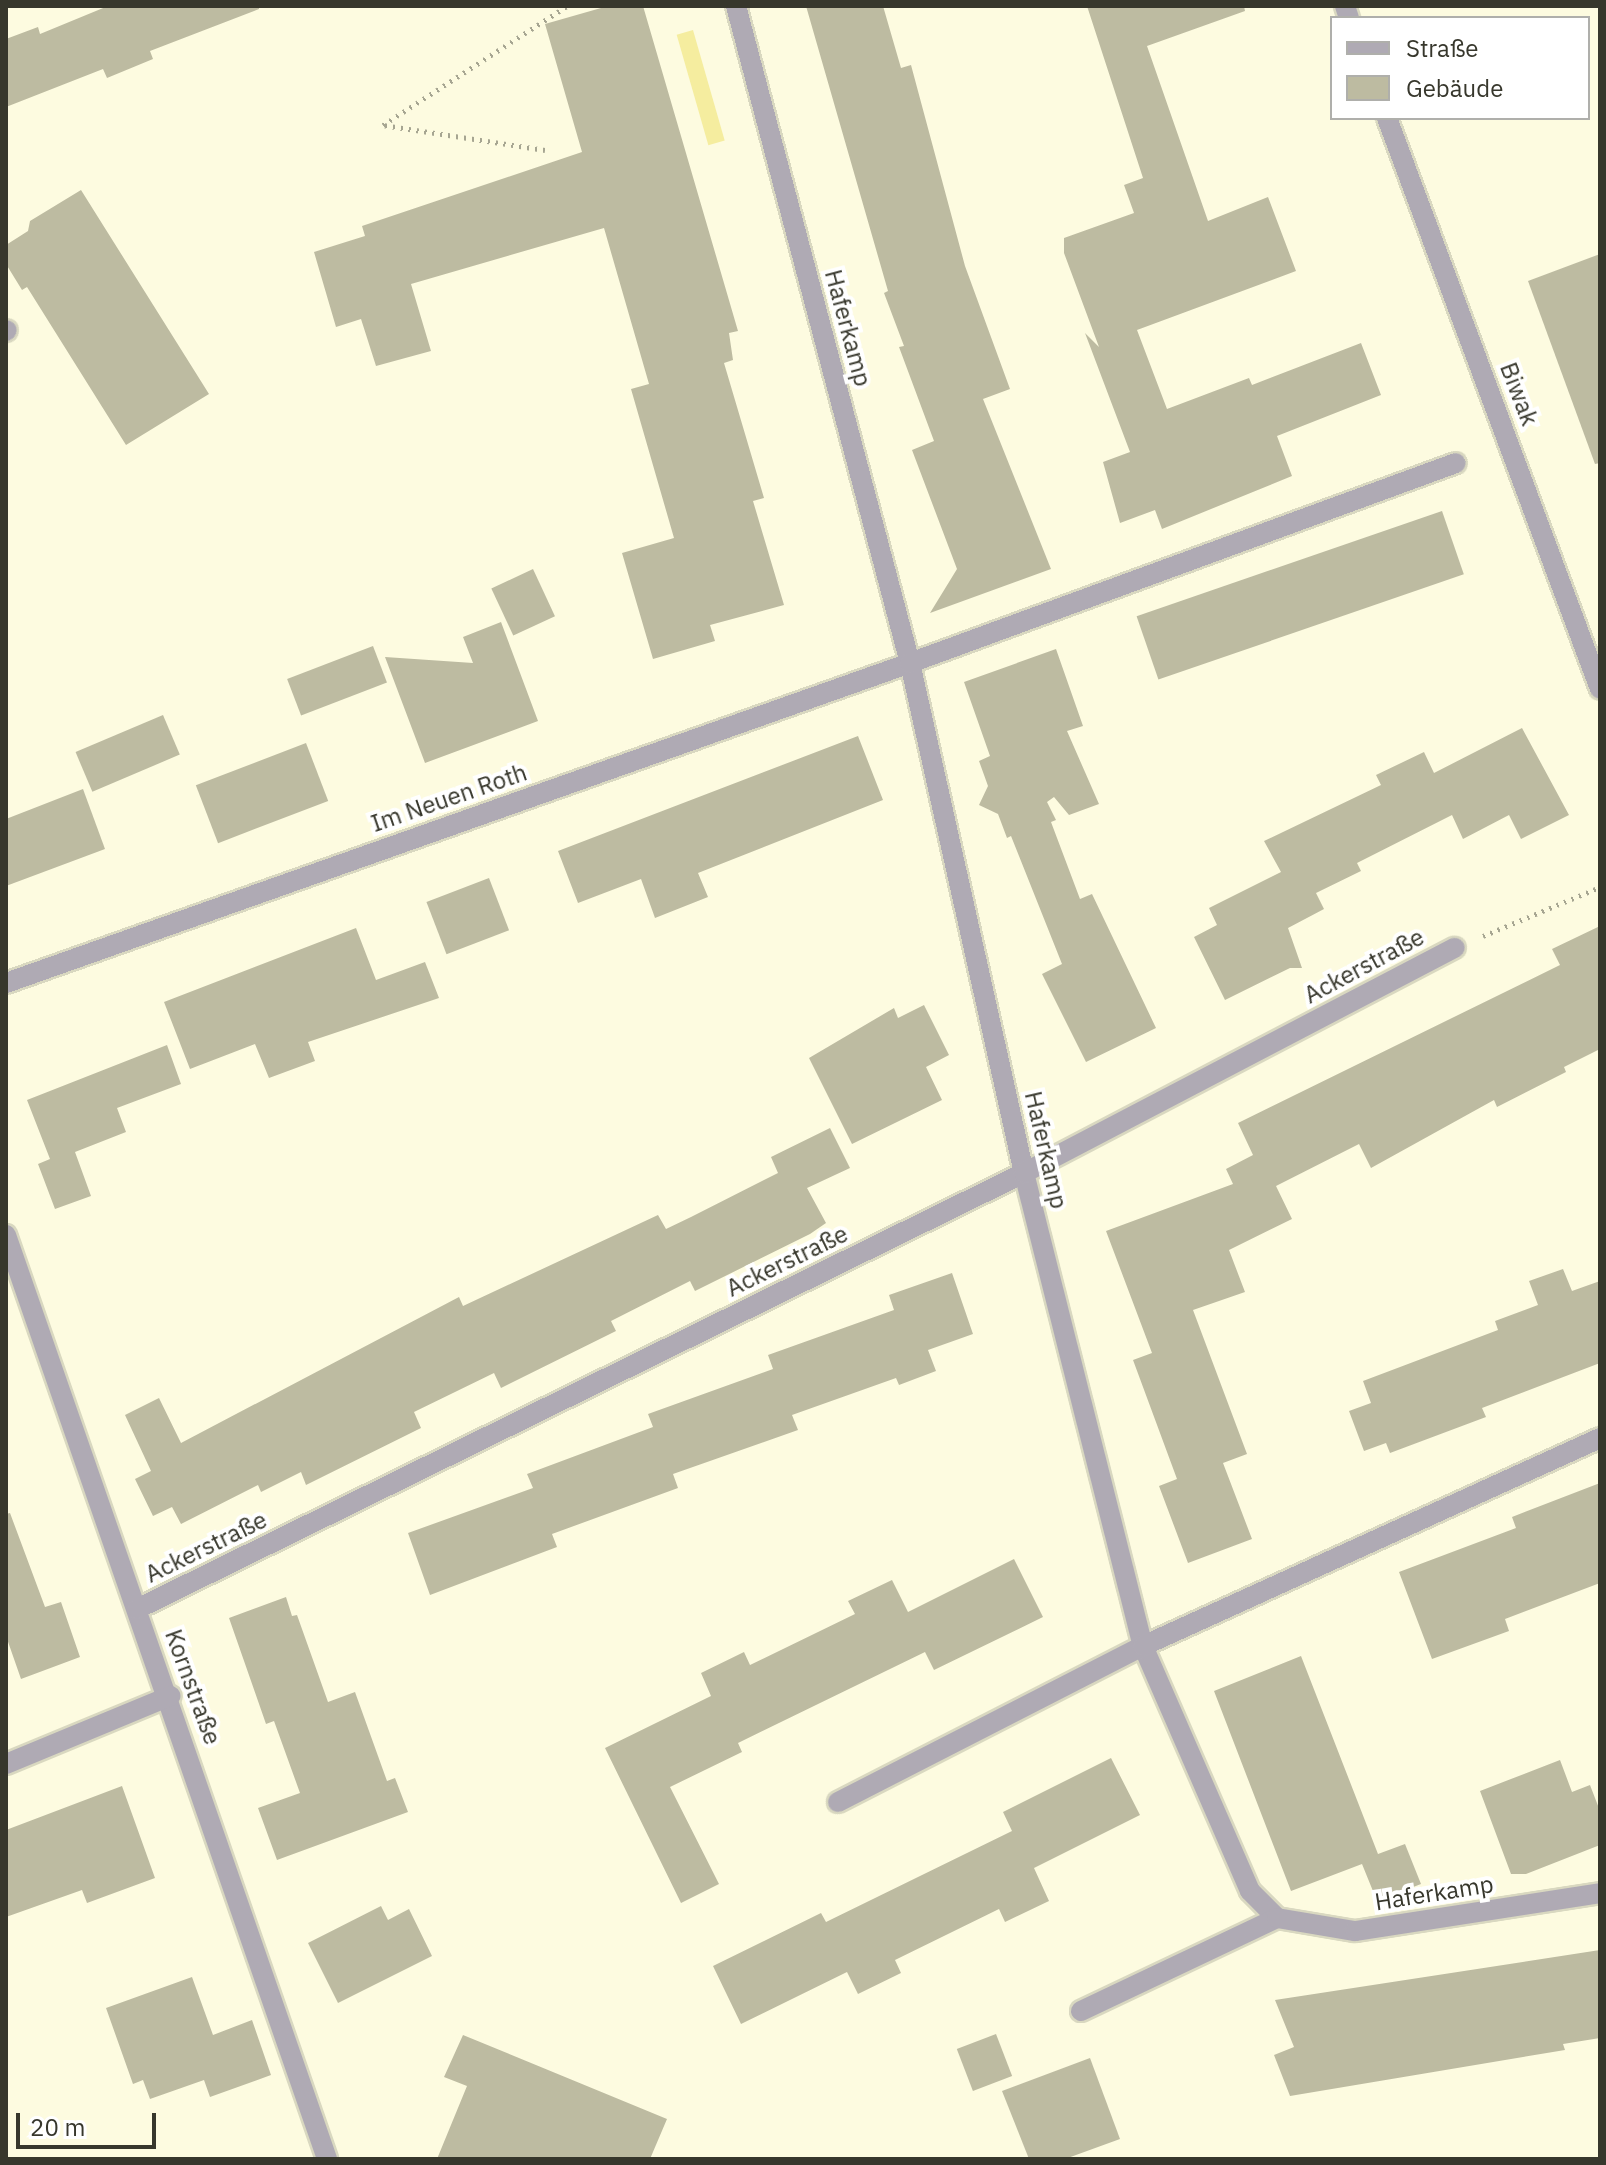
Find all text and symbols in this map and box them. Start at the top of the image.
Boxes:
legend [1330,16,1590,120]
text: Straße [1406,32,1478,64]
text: Gebäude [1406,72,1503,104]
street label: Haferkamp [819,266,877,390]
street label: Biwak [1494,358,1544,430]
street label: Im Neuen Roth [367,758,531,838]
street label: Ackerstraße [1299,922,1429,1010]
street label: Haferkamp [1019,1088,1073,1212]
street label: Ackerstraße [722,1219,852,1303]
street label: Ackerstraße [141,1505,271,1589]
street label: Kornstraße [159,1625,227,1749]
street label: Haferkamp [1373,1869,1495,1917]
scale bar [20,2097,160,2147]
text: 20 m [30,2111,85,2143]

